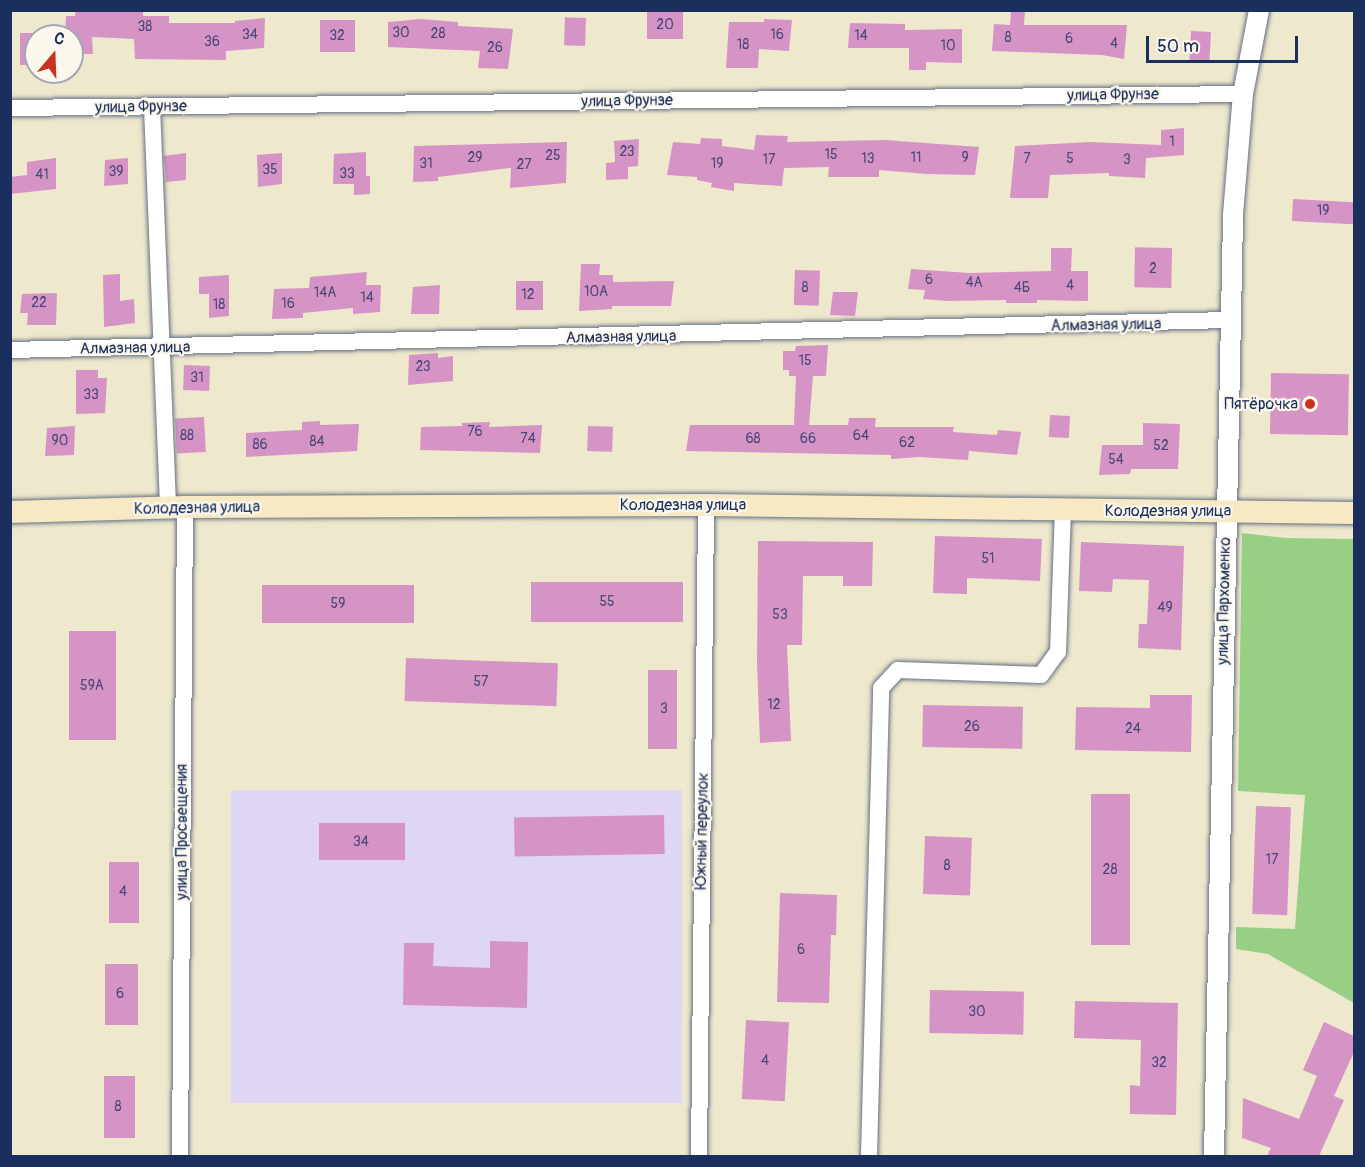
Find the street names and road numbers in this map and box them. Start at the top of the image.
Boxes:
street label: улица Фрунзе [1067,85,1159,105]
street label: улица Фрунзе [581,91,673,111]
street label: улица Фрунзе [95,97,187,117]
street label: Алмазная улица [1050,314,1162,336]
street label: Алмазная улица [565,326,677,348]
street label: Алмазная улица [79,337,191,359]
street label: Колодезная улица [620,495,746,515]
street label: Колодезная улица [134,497,260,519]
street label: Колодезная улица [1105,501,1231,521]
street label: улица Пархоменко [1213,537,1235,665]
street label: улица Просвещения [172,764,192,900]
street label: Южный переулок [691,772,713,890]

